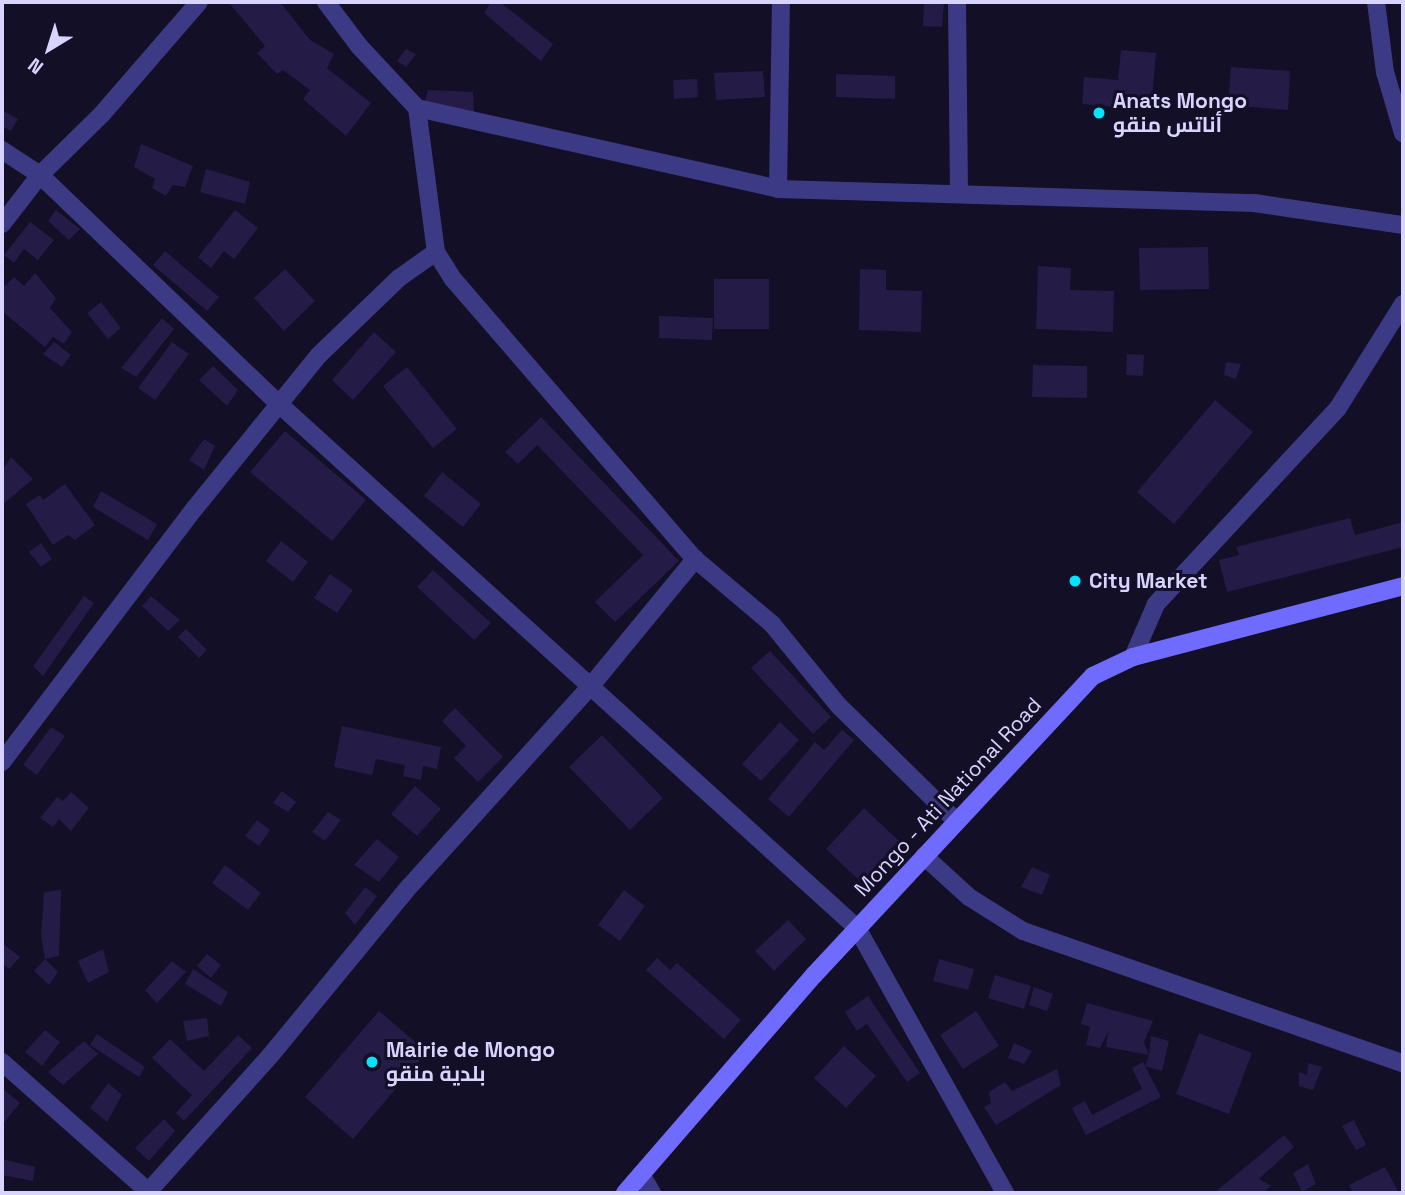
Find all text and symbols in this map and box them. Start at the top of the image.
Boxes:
north arrow [14,14,84,84]
text: N [23,52,48,80]
place label: Anats Mongo أناتس منقو [1113,88,1247,138]
marker: Anats Mongo أناتس منقو [1091,105,1107,121]
place label: City Market [1089,568,1208,594]
marker: City Market [1067,573,1083,589]
street label: Mongo - Ati National Road [849,692,1047,902]
place label: Mairie de Mongo بلدية منقو [386,1037,555,1087]
marker: Mairie de Mongo بلدية منقو [364,1054,380,1070]

